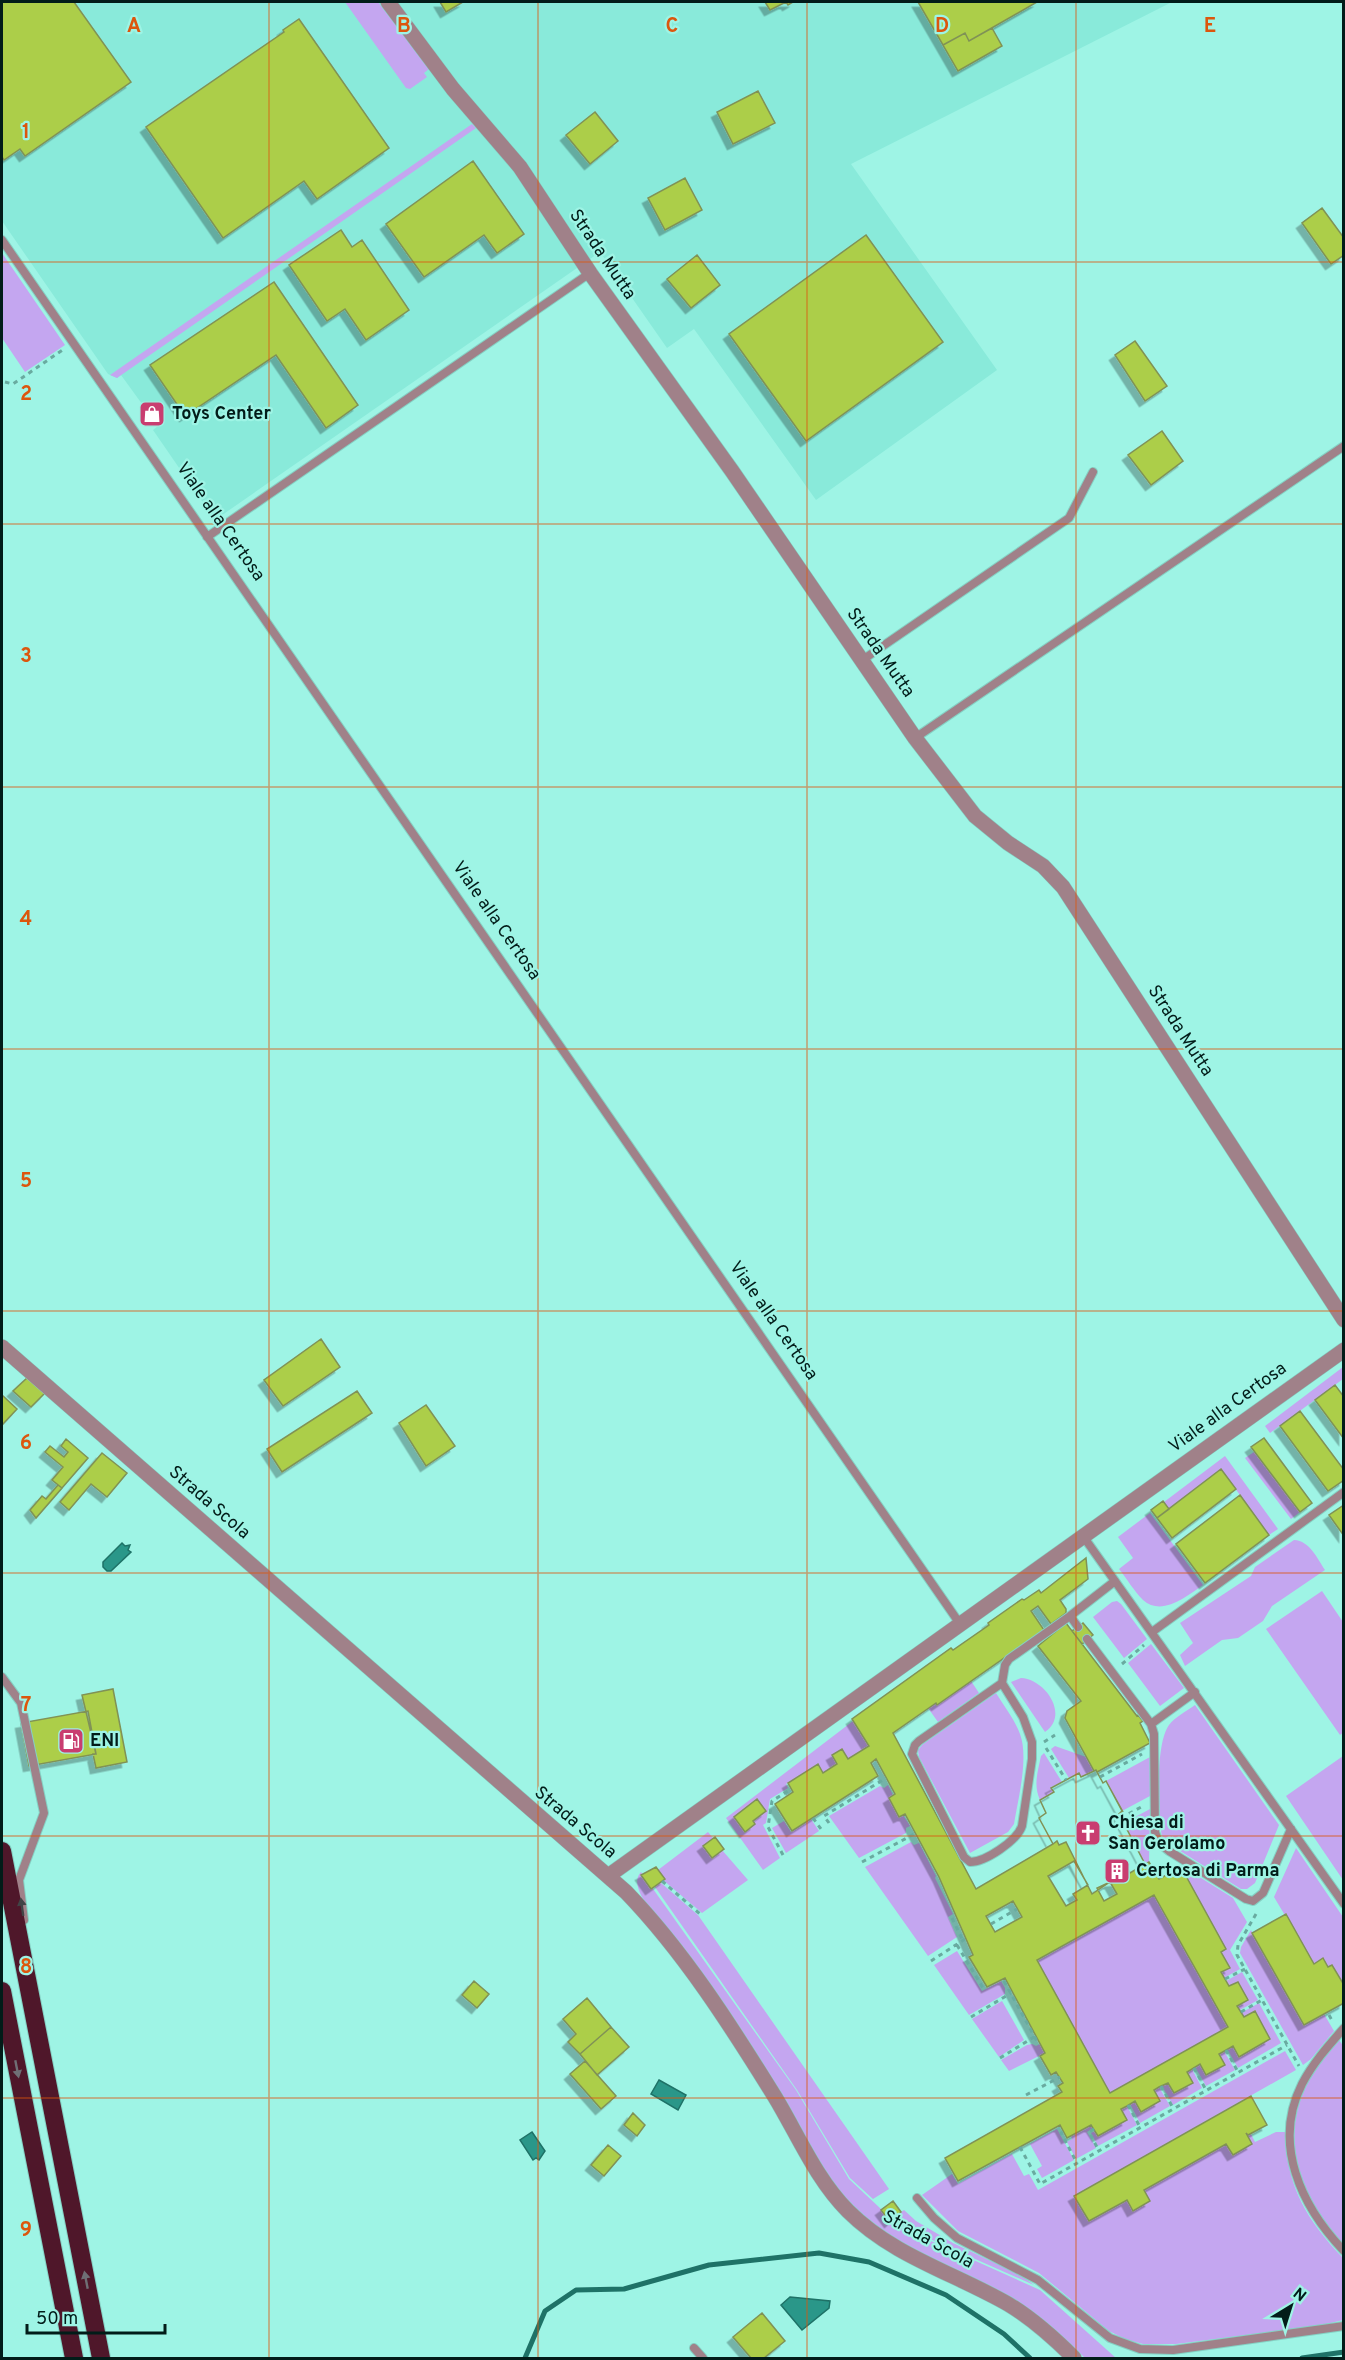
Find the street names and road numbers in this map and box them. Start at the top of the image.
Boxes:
street label: Strada Mutta [563,205,641,305]
street label: Viale alla Certosa [170,458,270,586]
street label: Strada Mutta [841,604,919,702]
street label: Viale alla Certosa [446,857,546,985]
street label: Strada Mutta [1142,981,1218,1081]
street label: Viale alla Certosa [723,1257,823,1385]
street label: Viale alla Certosa [1165,1358,1291,1458]
street label: Strada Scola [163,1461,255,1545]
street label: Strada Scola [529,1782,621,1864]
street label: Strada Scola [878,2206,978,2274]

